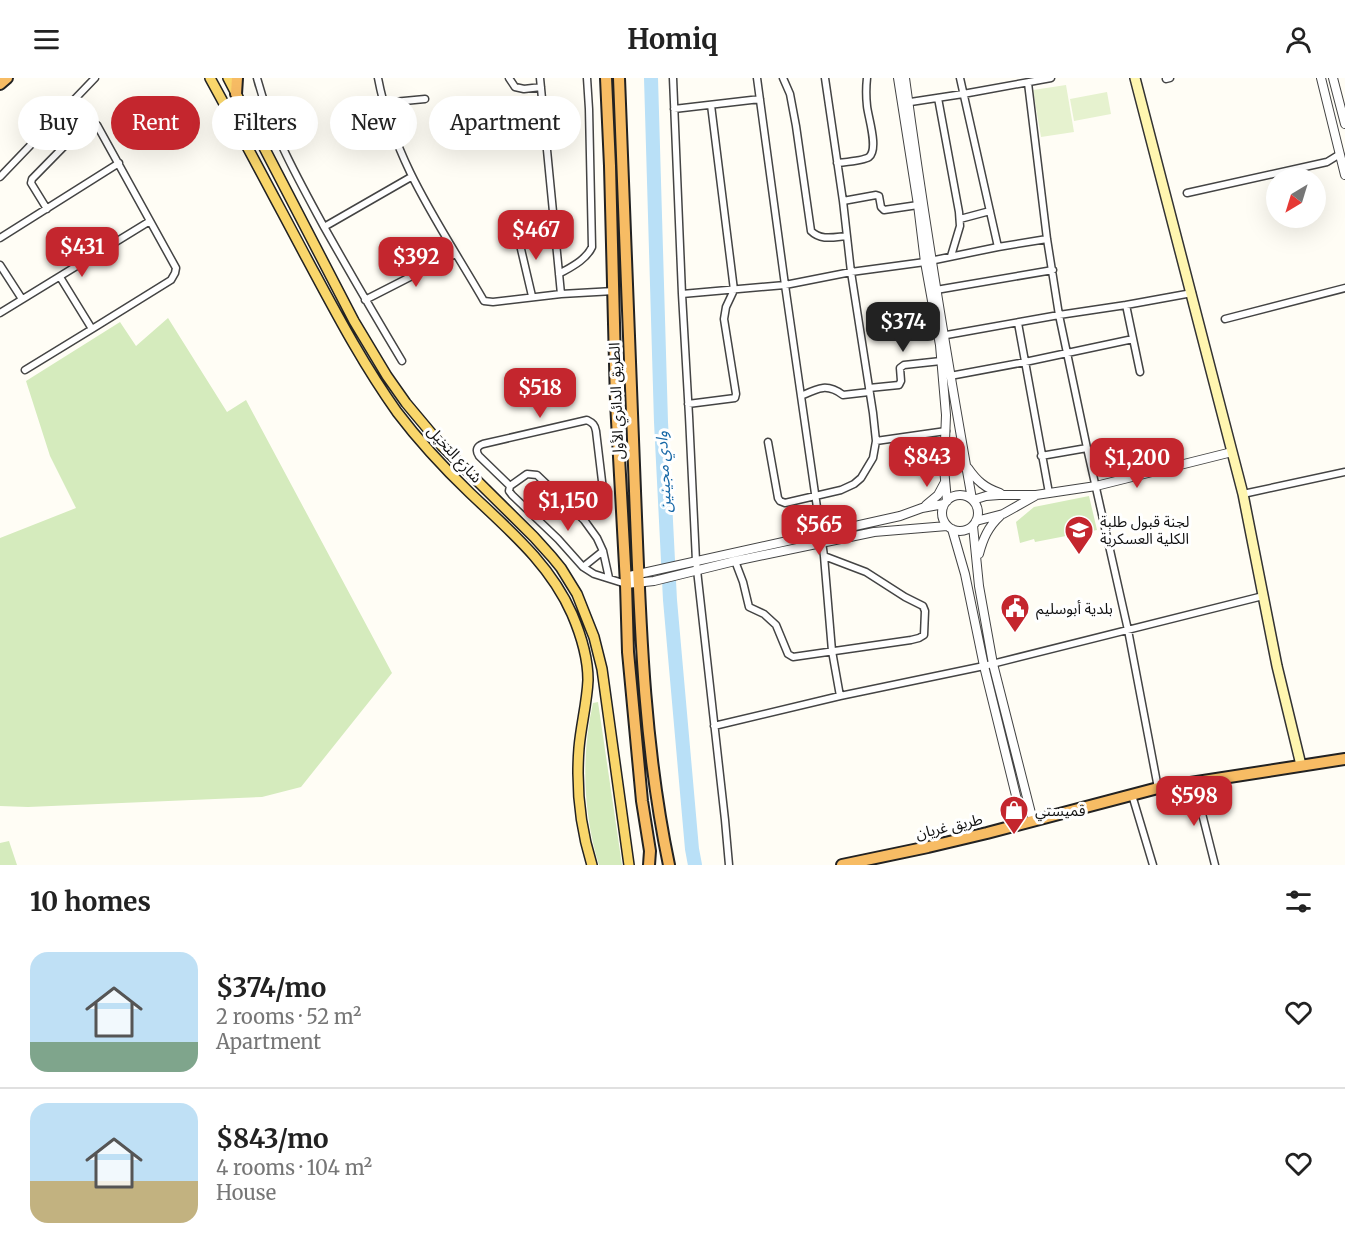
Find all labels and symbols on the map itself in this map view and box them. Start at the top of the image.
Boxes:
north arrow [1266,168,1326,228]
pin: $467 [500,210,572,261]
pin: $431 [46,227,118,278]
pin: $392 [380,237,452,288]
pin: $374 [867,302,939,353]
street label: الطريق الدائري الأول [604,342,630,460]
pin: $518 [504,368,576,419]
street label: شارع النخيل [421,421,486,489]
water label: وادي مجينين [651,430,679,513]
pin: $843 [891,437,963,488]
pin: $1,200 [1088,438,1186,489]
pin: $1,150 [519,481,617,532]
pin: $565 [783,505,855,556]
place label: لجنة قبول طلبة الكلية العسكرية [1100,512,1190,548]
school or university icon: لجنة قبول طلبة الكلية العسكرية [1063,514,1095,556]
public building icon: بلدية أبوسليم [999,592,1031,634]
place label: بلدية أبوسليم [1036,599,1113,620]
pin: $598 [1158,776,1230,827]
shop icon: قميستي [998,794,1030,836]
place label: قميستي [1035,801,1086,822]
street label: طريق غريان [914,809,984,844]

